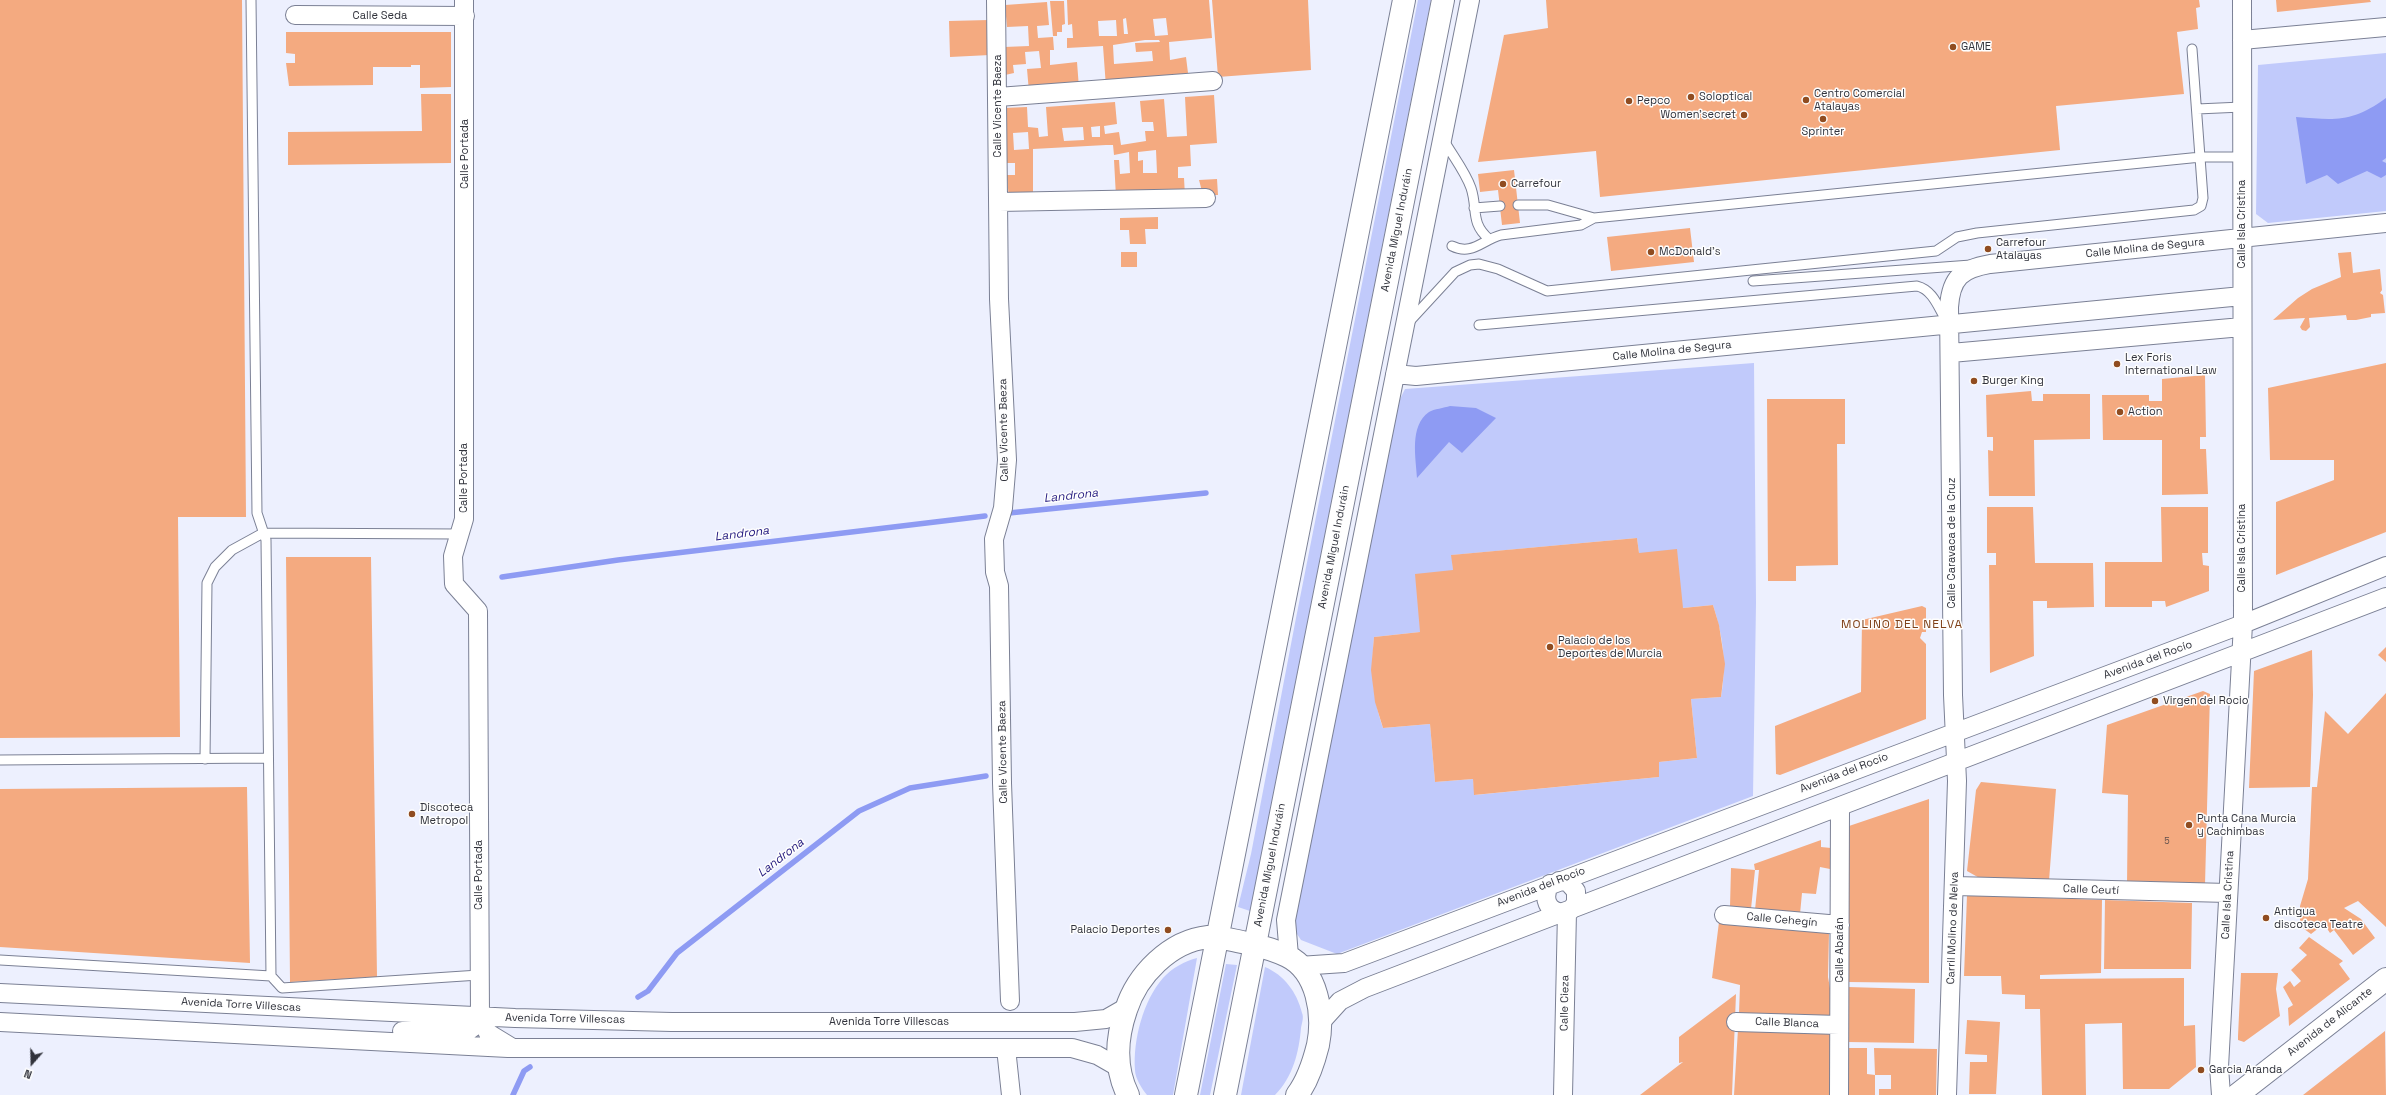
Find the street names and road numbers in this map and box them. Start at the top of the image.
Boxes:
street label: Calle Seda [353,9,407,23]
street label: Calle Vicente Baeza [991,54,1005,158]
street label: Calle Portada [458,119,472,189]
street label: Avenida Miguel Induráin [1379,167,1415,293]
street label: Calle Isla Cristina [2235,180,2249,268]
street label: Calle Molina de Segura [2085,235,2205,261]
street label: Calle Molina de Segura [1612,338,1732,364]
street label: Calle Vicente Baeza [996,378,1012,482]
street label: Calle Portada [457,443,471,513]
street label: Calle Caravaca de la Cruz [1945,477,1959,609]
street label: Avenida Miguel Induráin [1316,484,1352,610]
street label: Calle Isla Cristina [2235,504,2249,592]
street label: Avenida del Rocío [2102,638,2194,682]
street label: Calle Vicente Baeza [995,700,1011,804]
street label: Avenida del Rocío [1798,750,1890,796]
street label: Avenida Miguel Induráin [1252,802,1288,928]
street label: Calle Portada [472,840,486,910]
street label: Calle Isla Cristina [2219,850,2237,940]
street label: Avenida del Rocío [1495,864,1587,910]
street label: Carril Molino de Nelva [1944,871,1962,985]
street label: Calle Ceutí [2063,882,2119,898]
street label: Calle Cehegín [1746,910,1818,930]
street label: Calle Abarán [1833,917,1847,983]
street label: Calle Cieza [1558,975,1572,1031]
street label: Avenida de Alicante [2285,985,2375,1059]
street label: Avenida Torre Villescas [181,995,301,1015]
street label: Avenida Torre Villescas [505,1011,625,1027]
street label: Avenida Torre Villescas [829,1015,949,1029]
street label: Calle Blanca [1755,1015,1819,1031]

